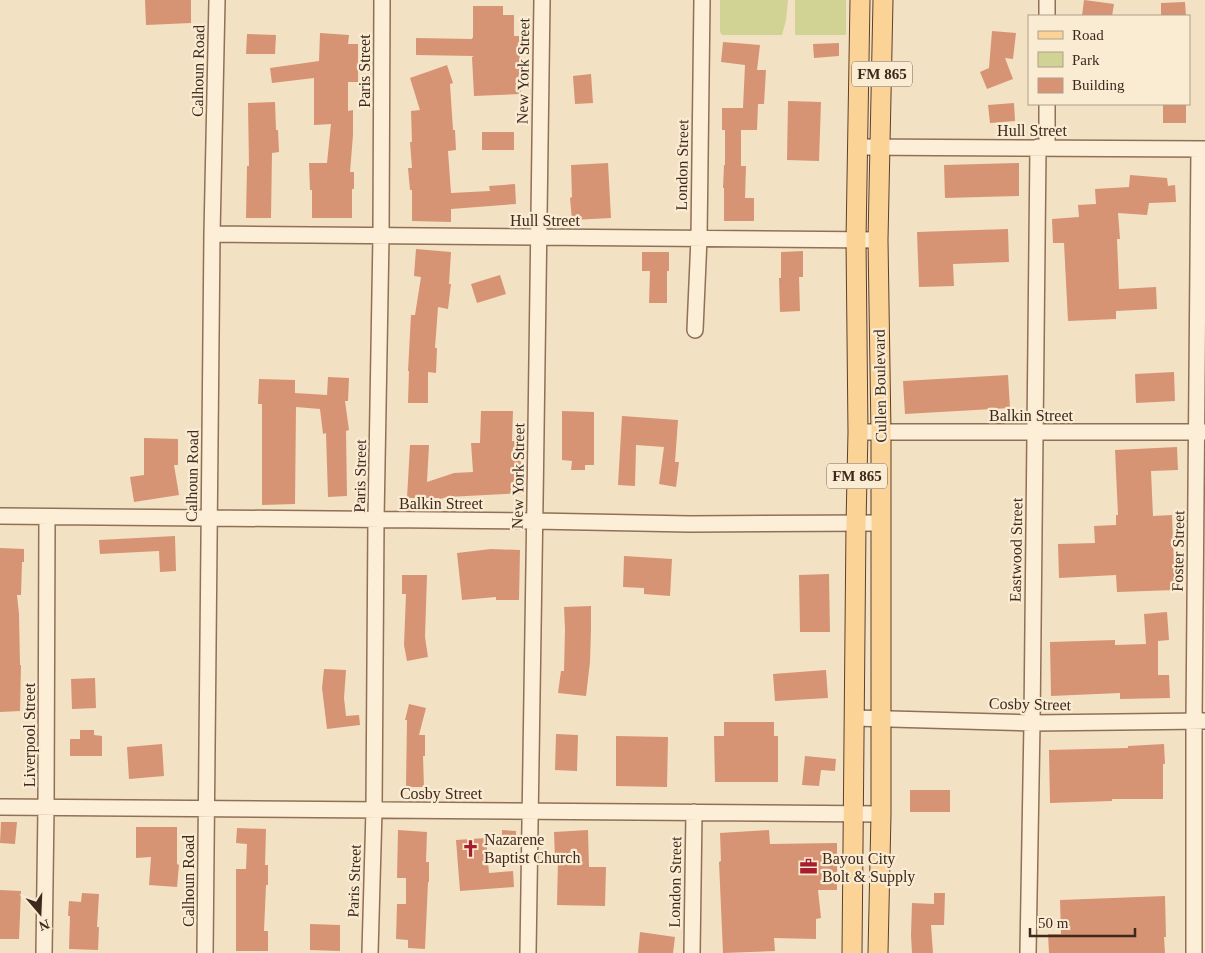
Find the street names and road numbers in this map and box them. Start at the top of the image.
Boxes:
street label: New York Street [514,17,532,124]
street label: Calhoun Road [189,25,207,117]
street label: Paris Street [356,34,373,108]
road number: FM 865 [852,62,912,86]
street label: London Street [673,119,691,211]
street label: Hull Street [997,122,1067,139]
street label: Hull Street [510,212,580,229]
street label: Cullen Boulevard [871,329,889,443]
street label: Balkin Street [989,407,1074,424]
street label: New York Street [509,422,527,529]
street label: Calhoun Road [183,430,201,522]
street label: Paris Street [351,439,369,513]
road number: FM 865 [827,464,887,488]
street label: Balkin Street [399,495,484,512]
street label: Eastwood Street [1007,497,1025,602]
street label: Foster Street [1169,510,1187,592]
street label: Liverpool Street [21,682,39,787]
street label: Cosby Street [989,695,1072,714]
street label: Cosby Street [400,785,483,803]
street label: Calhoun Road [180,835,197,927]
street label: London Street [666,836,684,928]
street label: Paris Street [344,844,364,918]

